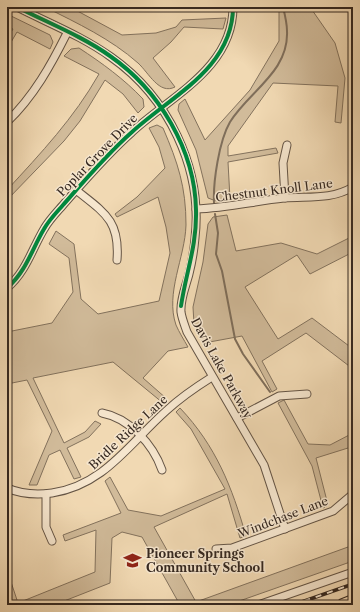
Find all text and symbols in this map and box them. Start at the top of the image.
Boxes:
street label: Poplar Grove Drive [54,110,140,199]
street label: Chestnut Knoll Lane [214,175,334,205]
street label: Davis Lake Parkway [188,315,256,421]
street label: Bridle Ridge Lane [86,391,171,472]
street label: Windchase Lane [235,493,330,541]
place label: Pioneer Springs Community School [146,546,264,575]
school or university icon: Pioneer Springs Community School [123,550,143,570]

